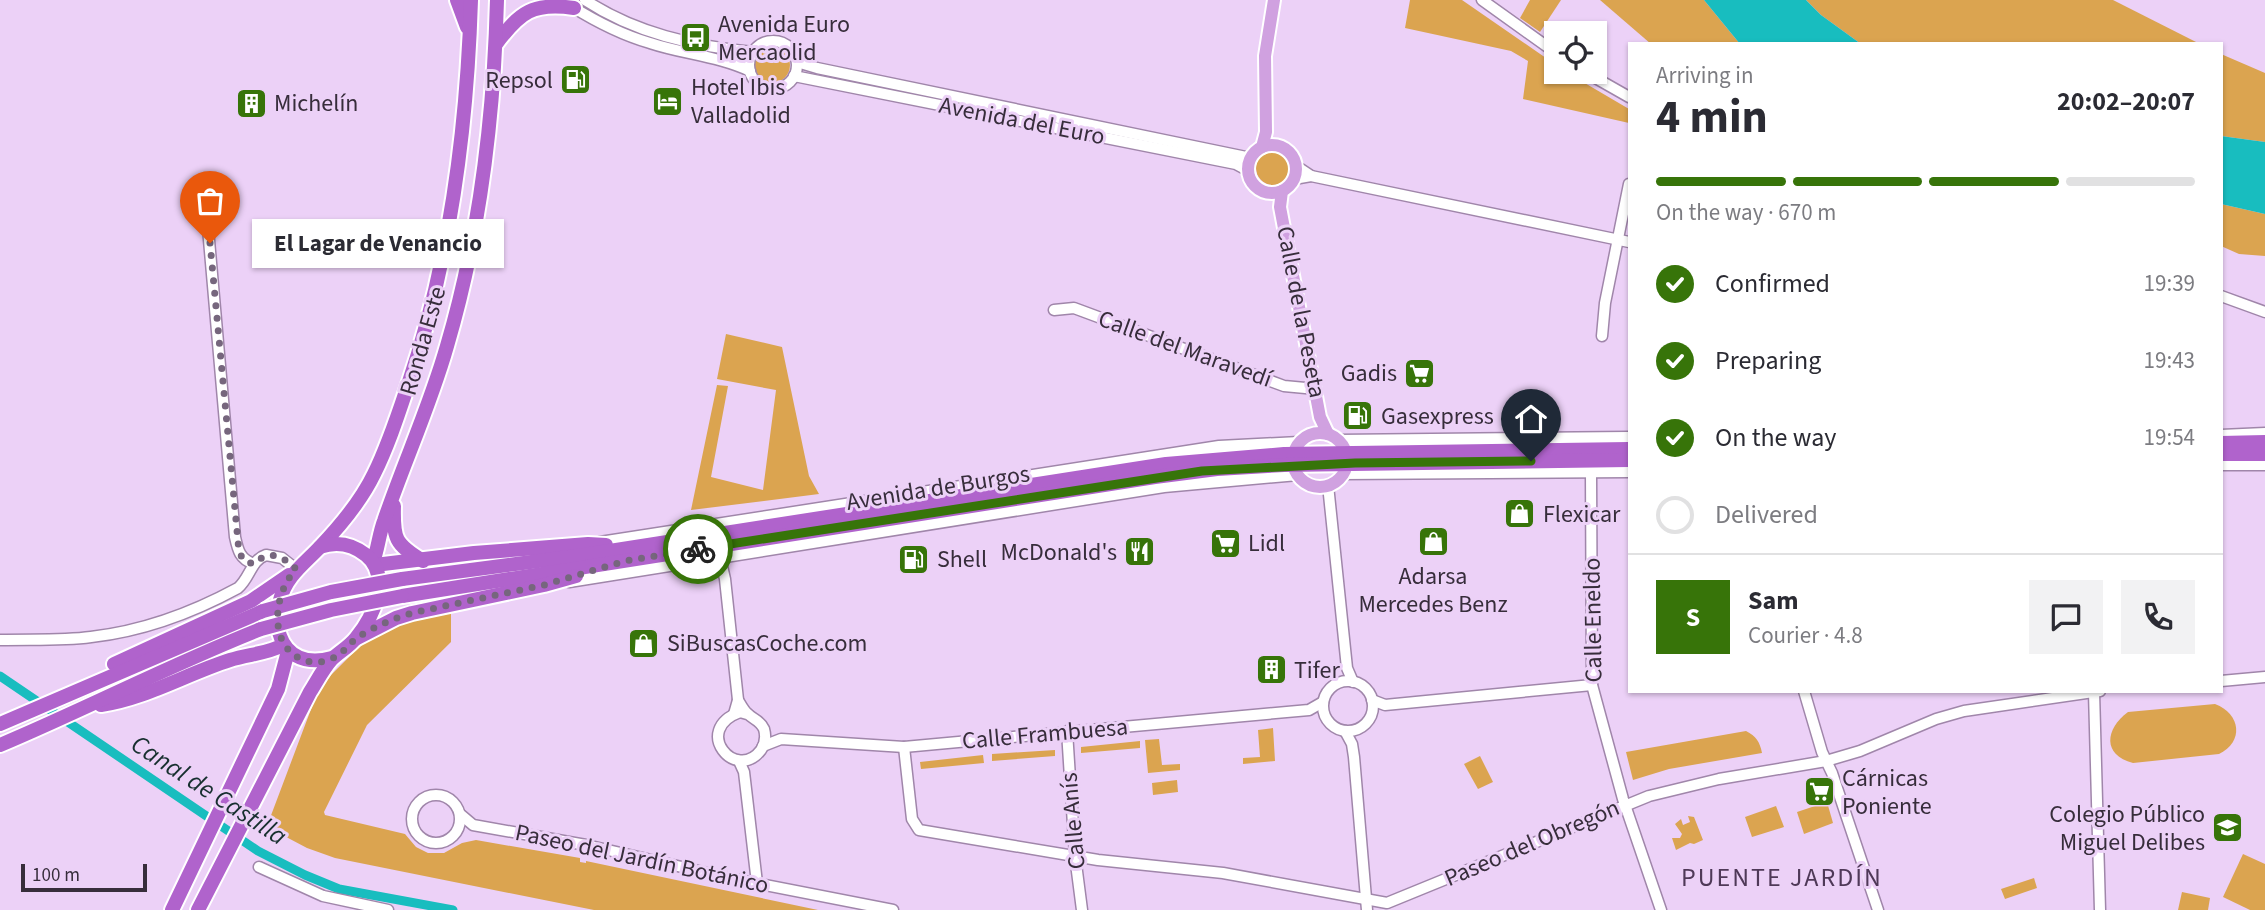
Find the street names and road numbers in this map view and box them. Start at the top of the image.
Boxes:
street label: Avenida del Euro [936,88,1108,154]
street label: Calle de la Peseta [1267,223,1335,401]
street label: Ronda Este [391,282,455,400]
street label: Calle del Maravedí [1093,301,1278,397]
street label: Avenida de Burgos [844,456,1032,520]
street label: Calle Eneldo [1574,557,1612,683]
street label: Calle Frambuesa [961,709,1129,759]
street label: Calle Anís [1051,771,1095,871]
street label: Paseo del Obregón [1439,790,1625,896]
street label: Paseo del Jardín Botánico [512,815,772,903]

